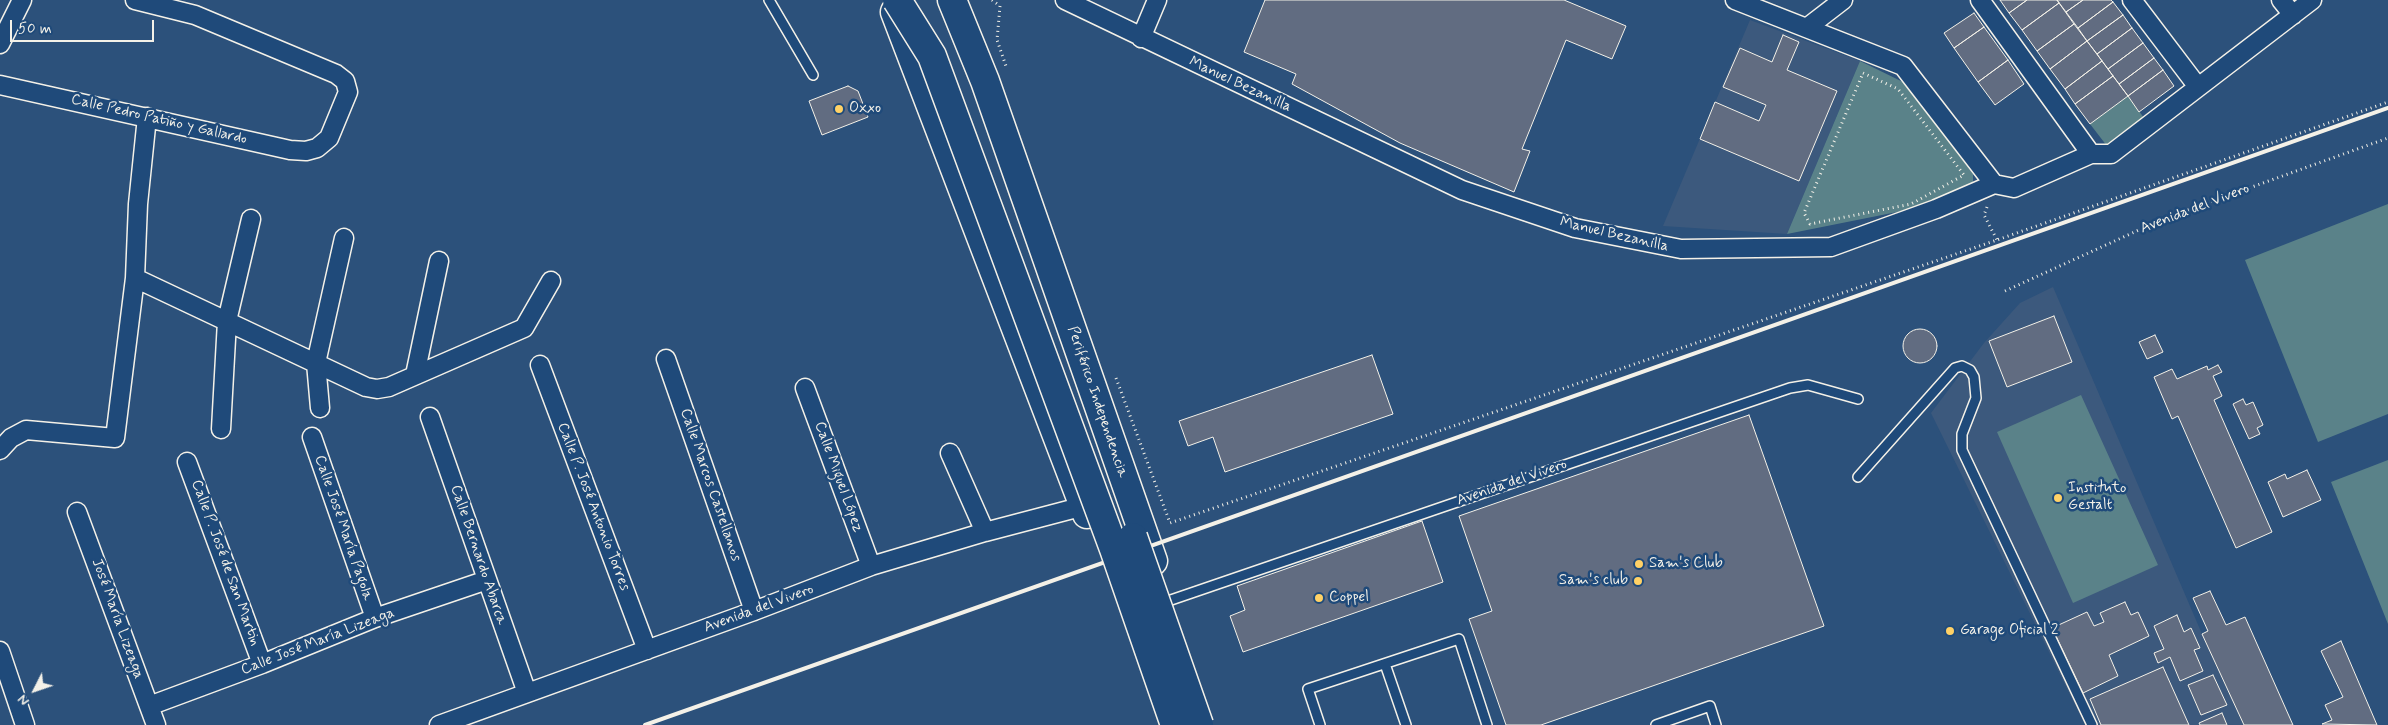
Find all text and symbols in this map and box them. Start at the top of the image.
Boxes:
scale bar [12,10,156,42]
text: 50 m [18,19,52,39]
street label: Manuel Bezanilla [1186,53,1294,117]
street label: Calle Pedro Patiño y Gallardo [69,91,249,149]
place label: Oxxo [849,100,881,118]
marker: Oxxo [833,103,845,115]
street label: Avenida del Vivero [2138,180,2252,238]
street label: Manuel Bezanilla [1558,214,1670,256]
street label: Periférico Independencia [1063,324,1131,480]
street label: Calle Marcos Castellanos [675,406,745,564]
street label: Calle Miguel López [810,419,866,535]
street label: Calle P. José Antonio Torres [553,420,633,594]
street label: Calle José María Pagola [310,453,376,603]
street label: Avenida del Vivero [1454,456,1570,510]
street label: Calle P. José de San Martin [187,478,263,648]
place label: Instituto Gestalt [2068,480,2126,515]
street label: Calle Bernardo Abarca [446,483,510,627]
marker: Instituto Gestalt [2052,492,2064,504]
place label: Sam's Club [1649,555,1723,573]
street label: José María Lizeaga [87,556,147,682]
marker: Sam's Club [1633,558,1645,570]
place label: Sam's club [1559,572,1628,590]
marker: Sam's club [1632,575,1644,587]
street label: Avenida del Vivero [702,581,816,637]
place label: Coppel [1329,589,1369,607]
marker: Coppel [1313,592,1325,604]
street label: Calle José María Lizeaga [239,604,397,680]
place label: Garage Oficial 2 [1960,622,2058,640]
marker: Garage Oficial 2 [1944,625,1956,637]
north arrow [10,665,60,715]
text: N [14,690,34,709]

